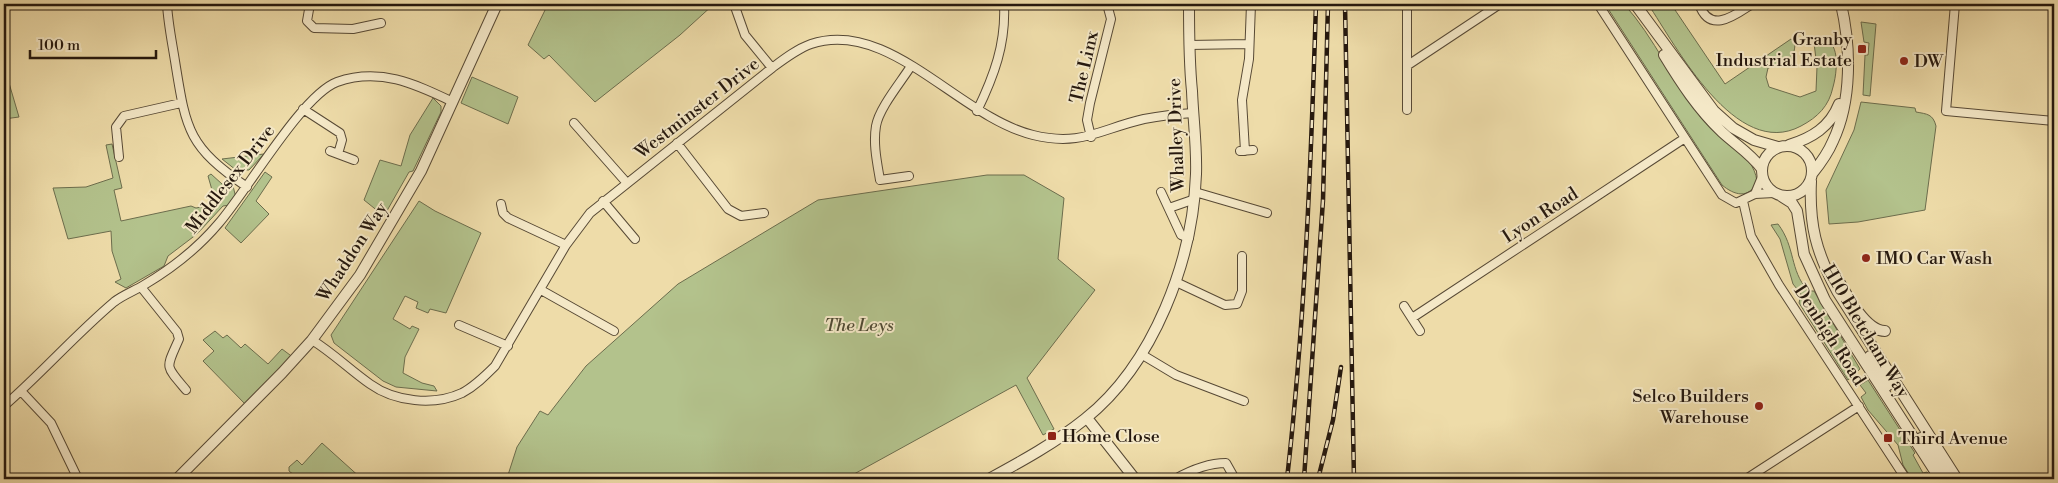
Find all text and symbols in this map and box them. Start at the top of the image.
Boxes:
scale bar [30,28,156,60]
street label: The Linx [1065,28,1104,106]
place label: Granby Industrial Estate [1716,28,1852,72]
text: 100 m [38,36,80,55]
marker: Granby Industrial Estate [1856,43,1868,55]
place label: DW [1914,50,1944,73]
street label: Westminster Drive [630,53,764,165]
marker: DW [1898,55,1910,67]
street label: Whalley Drive [1163,78,1190,193]
street label: Middlesex Drive [181,120,280,239]
street label: Lyon Road [1498,182,1583,249]
street label: Whaddon Way [311,198,393,307]
place label: IMO Car Wash [1876,247,1993,270]
marker: IMO Car Wash [1860,252,1872,264]
street label: H10 Bletcham Way [1817,260,1915,402]
street label: Denbigh Road [1788,281,1871,391]
park label: The Leys [824,314,894,337]
place label: Selco Builders Warehouse [1632,385,1749,429]
marker: Selco Builders Warehouse [1753,400,1765,412]
place label: Home Close [1062,425,1160,448]
place label: Third Avenue [1898,427,2008,450]
marker: Home Close [1046,430,1058,442]
marker: Third Avenue [1882,432,1894,444]

